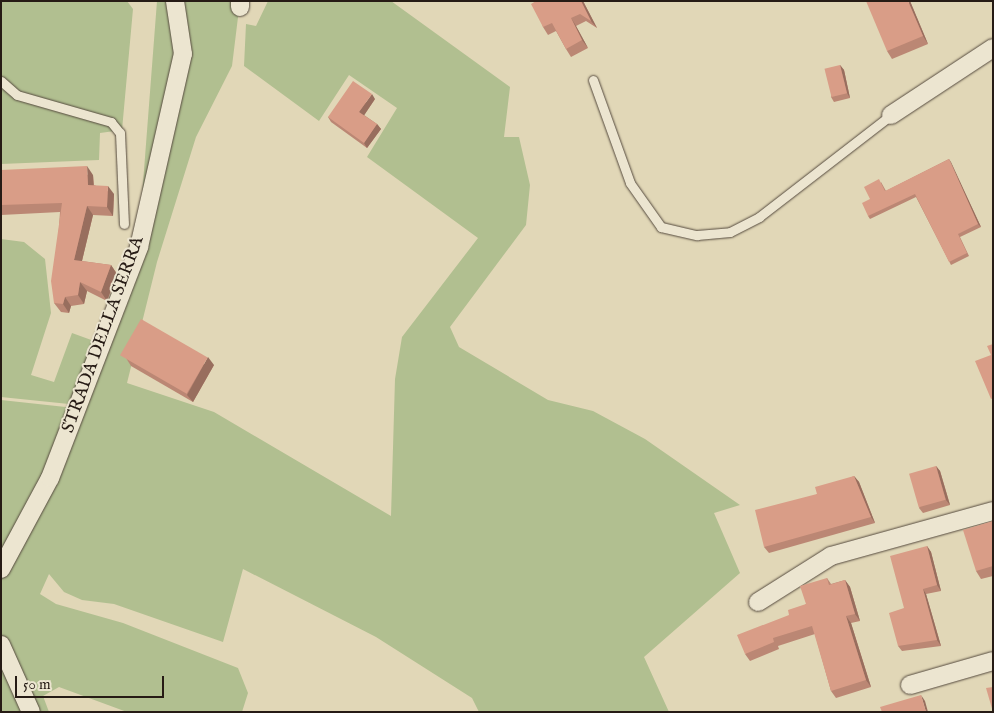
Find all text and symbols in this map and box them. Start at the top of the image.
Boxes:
street label: STRADA DELLA SERRA [58,234,150,436]
scale bar [18,666,166,698]
text: 50 m [23,675,51,694]

